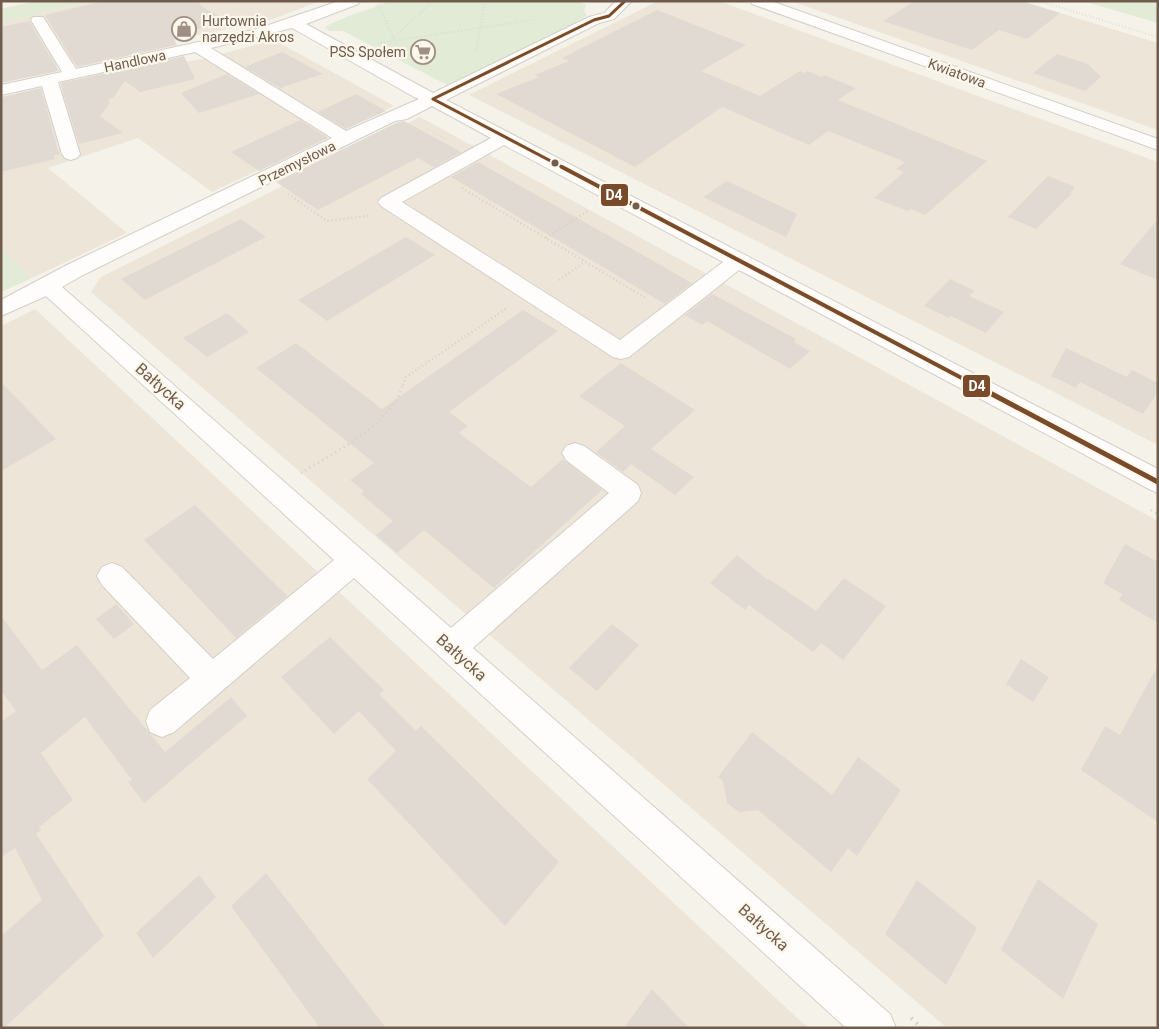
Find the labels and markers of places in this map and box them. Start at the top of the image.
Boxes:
place label: Hurtownia narzędzi Akros [202,13,294,45]
shop icon: Hurtownia narzędzi Akros [171,16,197,42]
supermarket icon: PSS Społem [410,39,436,65]
place label: PSS Społem [329,44,406,60]
unlabelled marker [550,158,560,168]
unlabelled marker [631,201,641,211]

